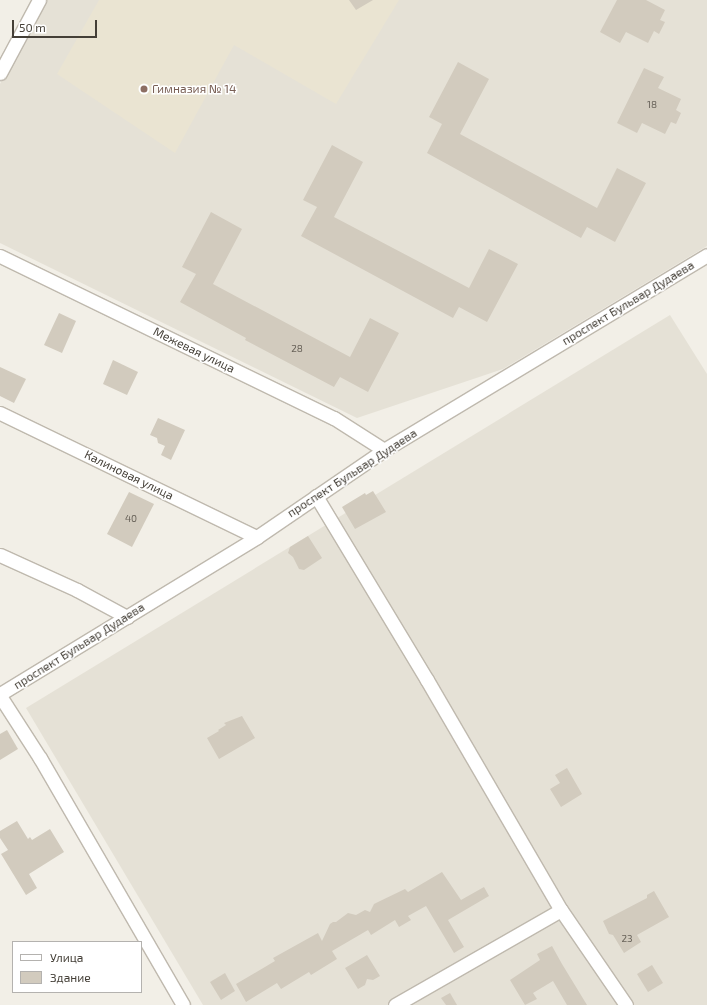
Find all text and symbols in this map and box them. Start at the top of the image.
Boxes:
scale bar [14,12,99,38]
text: 50 m [19,20,46,34]
place label: Гимназия № 14 [152,82,236,96]
marker: Гимназия № 14 [139,84,149,94]
house number: 18 [647,99,657,111]
street label: проспект Бульвар Дудаева [559,258,697,348]
street label: Межевая улица [151,324,237,376]
house number: 28 [291,343,303,355]
street label: проспект Бульвар Дудаева [285,426,419,520]
street label: Калиновая улица [82,447,176,503]
house number: 40 [125,513,137,525]
street label: проспект Бульвар Дудаева [11,600,147,692]
house number: 23 [621,933,633,945]
legend [12,941,142,993]
text: Улица [50,950,83,964]
text: Здание [50,970,91,984]

